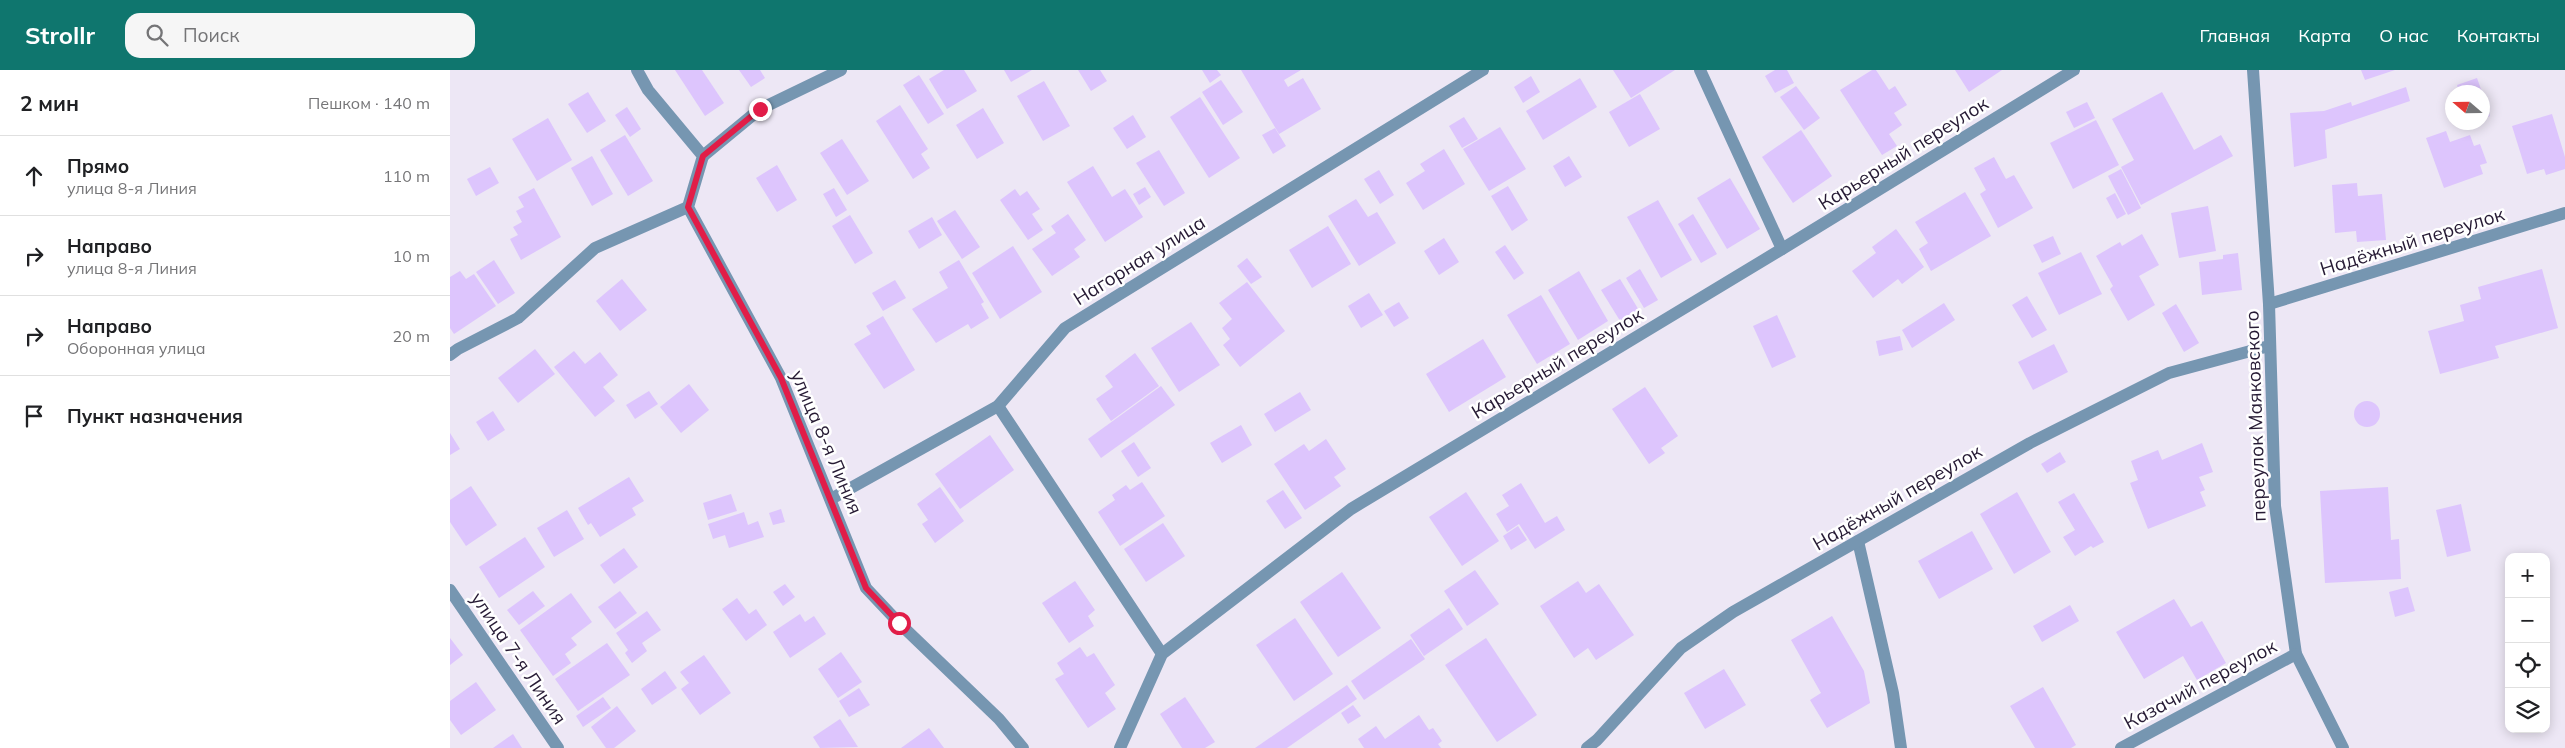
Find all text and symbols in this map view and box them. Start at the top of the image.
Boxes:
search box [125,13,475,58]
text: Strollr [25,20,95,50]
icon: search [143,21,171,49]
text: Поиск [183,23,240,47]
text: Главная [2200,24,2270,47]
text: Карта [2298,24,2351,47]
text: О нас [2379,24,2429,47]
text: Контакты [2457,24,2540,47]
north arrow [2445,85,2490,130]
text: 2 мин [20,90,79,116]
street label: Карьерный переулок [1814,91,1993,215]
text: Пешком · 140 m [308,93,430,113]
route end [749,98,772,121]
text: Прямо [67,154,129,178]
icon: ahead [20,162,48,190]
text: 110 m [383,166,430,186]
text: улица 8-я Линия [67,178,197,198]
street label: Надёжный переулок [2317,201,2508,280]
street label: Нагорная улица [1069,210,1209,310]
text: Направо [67,234,152,258]
icon: right [20,242,48,270]
text: 10 m [393,246,430,266]
text: улица 8-я Линия [67,258,197,278]
street label: Карьерный переулок [1467,302,1648,424]
street label: переулок Маяковского [2239,310,2271,522]
text: Направо [67,314,152,338]
icon: right [20,322,48,350]
text: 20 m [393,326,430,346]
text: Оборонная улица [67,338,206,358]
street label: улица 8-я Линия [786,366,868,518]
icon: arrive [20,402,48,430]
text: Пункт назначения [67,404,243,428]
street label: Надёжный переулок [1808,438,1986,555]
map controls [2505,553,2550,733]
button: + [2505,553,2550,598]
street label: улица 7-я Линия [466,587,572,729]
button: − [2505,598,2550,643]
route start [888,612,911,635]
street label: Казачий переулок [2120,633,2281,734]
button: locate [2505,643,2550,688]
button: layers [2505,688,2550,733]

